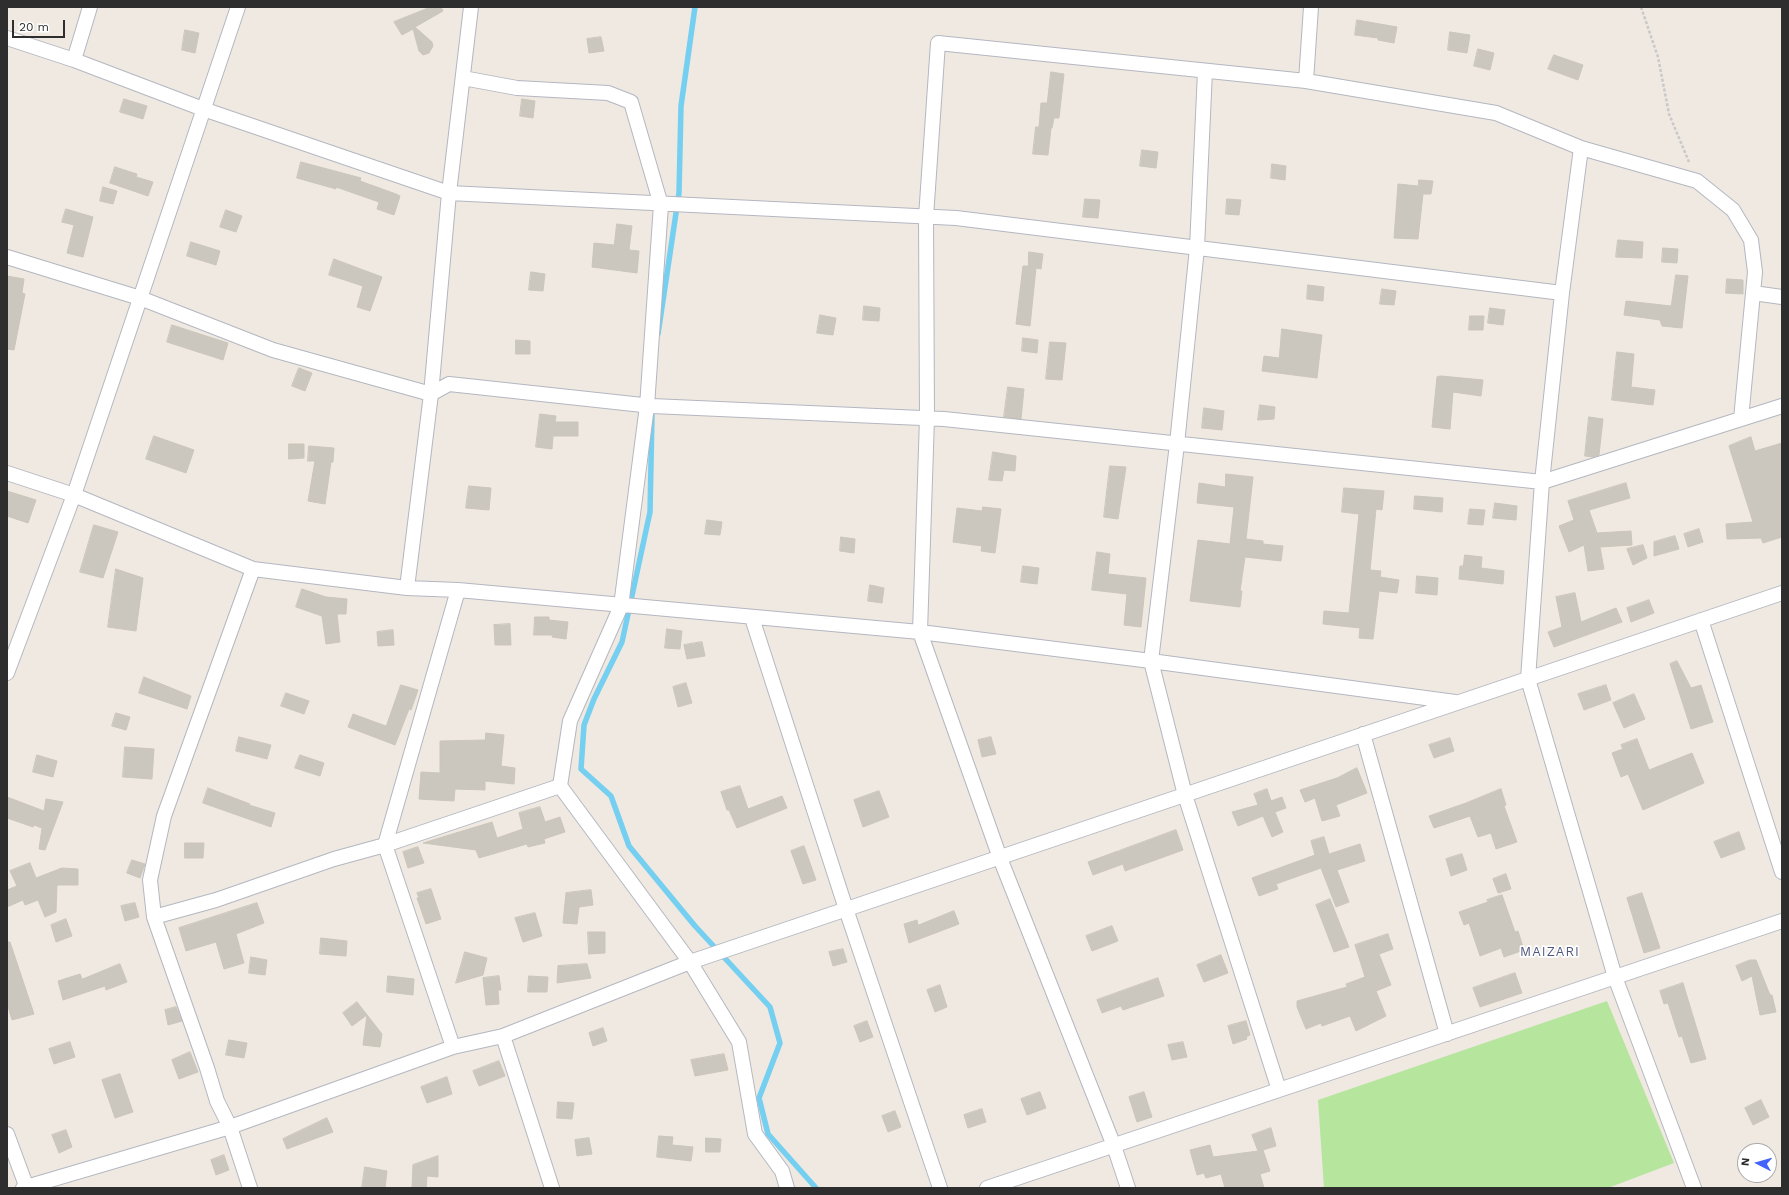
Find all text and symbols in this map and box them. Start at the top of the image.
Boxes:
scale bar [14,12,67,38]
text: 20 m [19,20,49,34]
district label: MAIZARI [1520,944,1580,960]
north arrow [1737,1143,1777,1183]
text: N [1739,1157,1752,1167]

